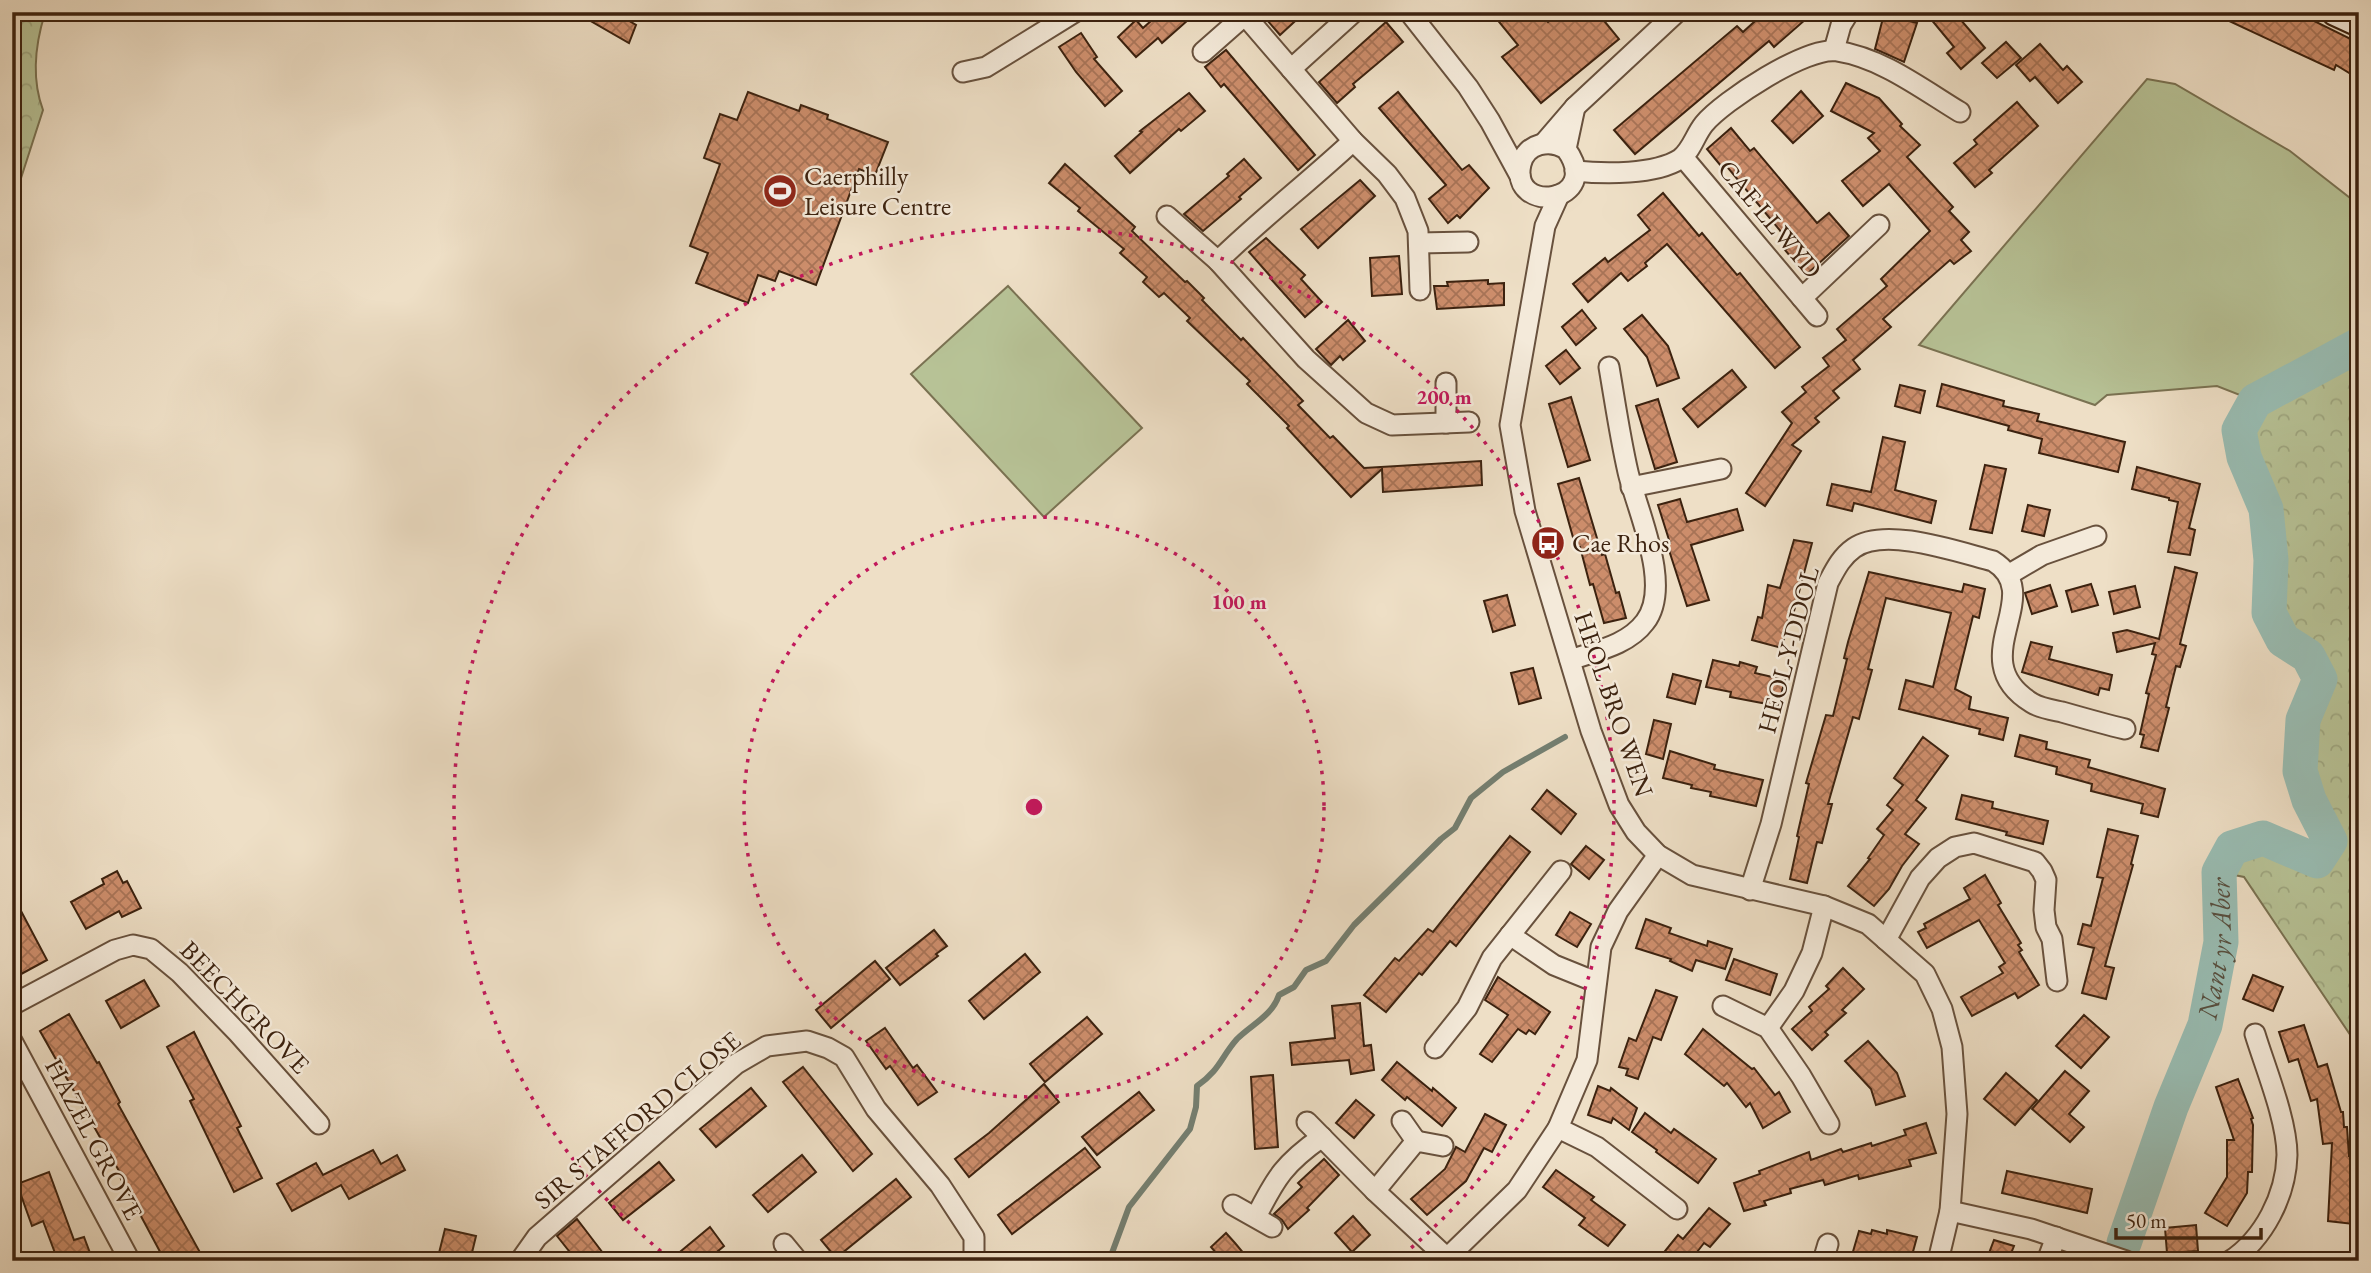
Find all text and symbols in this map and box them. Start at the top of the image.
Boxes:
street label: CAE LLWYD [1710,152,1830,286]
place label: Caerphilly Leisure Centre [804,159,951,223]
sports icon: Caerphilly Leisure Centre [761,172,799,210]
text: 200 m [1416,383,1472,410]
bus stop icon: Cae Rhos [1529,524,1567,562]
place label: Cae Rhos [1572,526,1669,560]
street label: HEOL-Y-DDOL [1749,563,1827,737]
text: 100 m [1211,588,1267,615]
street label: HEOL BRO WEN [1566,607,1662,802]
centre of rings [1022,795,1046,819]
water label: Nant yr Aber [2188,876,2239,1023]
street label: BEECHGROVE [173,933,317,1081]
street label: SIR STAFFORD CLOSE [526,1023,748,1217]
street label: HAZEL GROVE [37,1052,151,1226]
scale bar [2116,1196,2261,1240]
text: 50 m [2126,1207,2167,1234]

